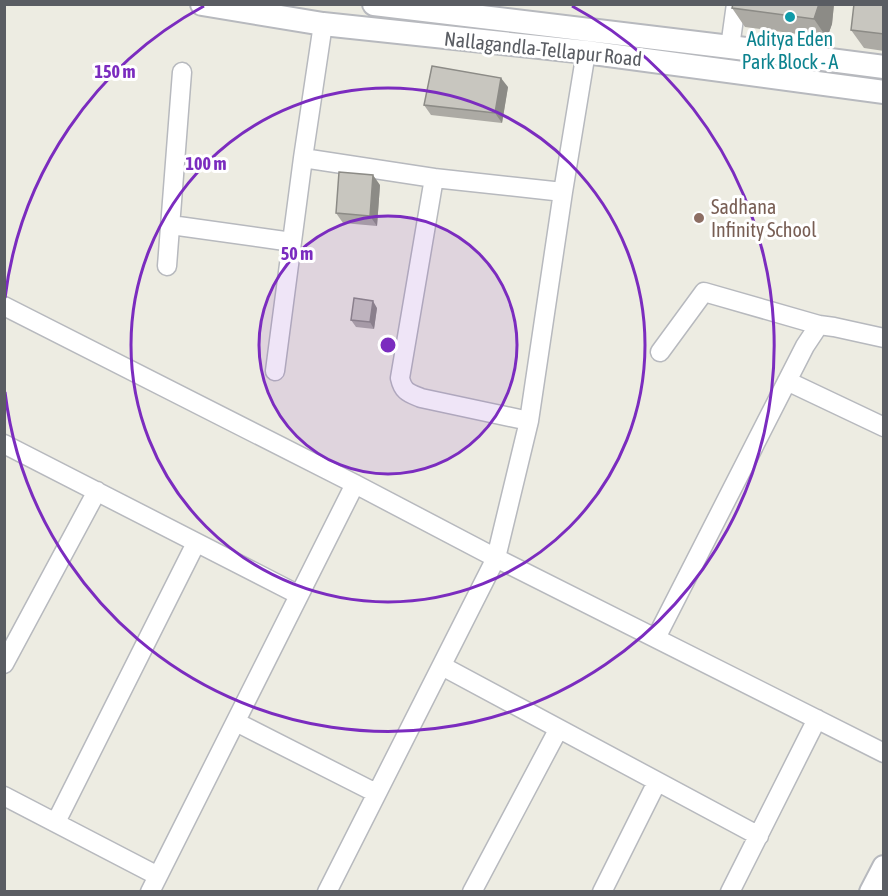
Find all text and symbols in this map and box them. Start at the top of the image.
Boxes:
marker: Aditya Eden Park Block - A [783,10,797,24]
street label: Nallagandla-Tellapur Road [443,27,643,70]
place label: Aditya Eden Park Block - A [742,27,838,73]
text: 150 m [95,61,135,82]
text: 100 m [186,153,226,174]
place label: Sadhana Infinity School [711,195,817,241]
marker: Sadhana Infinity School [692,211,706,225]
text: 50 m [281,243,313,264]
centre of rings [378,335,398,355]

